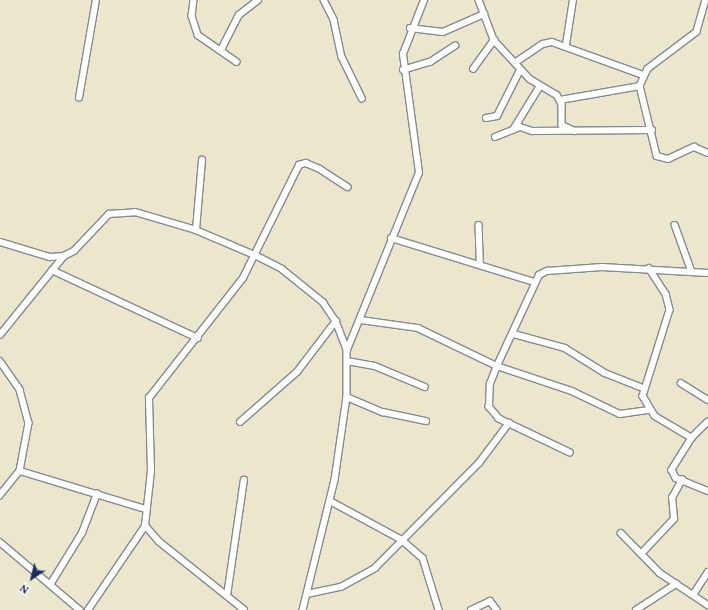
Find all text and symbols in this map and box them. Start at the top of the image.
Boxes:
north arrow [12,558,52,598]
text: N [17,580,32,597]

